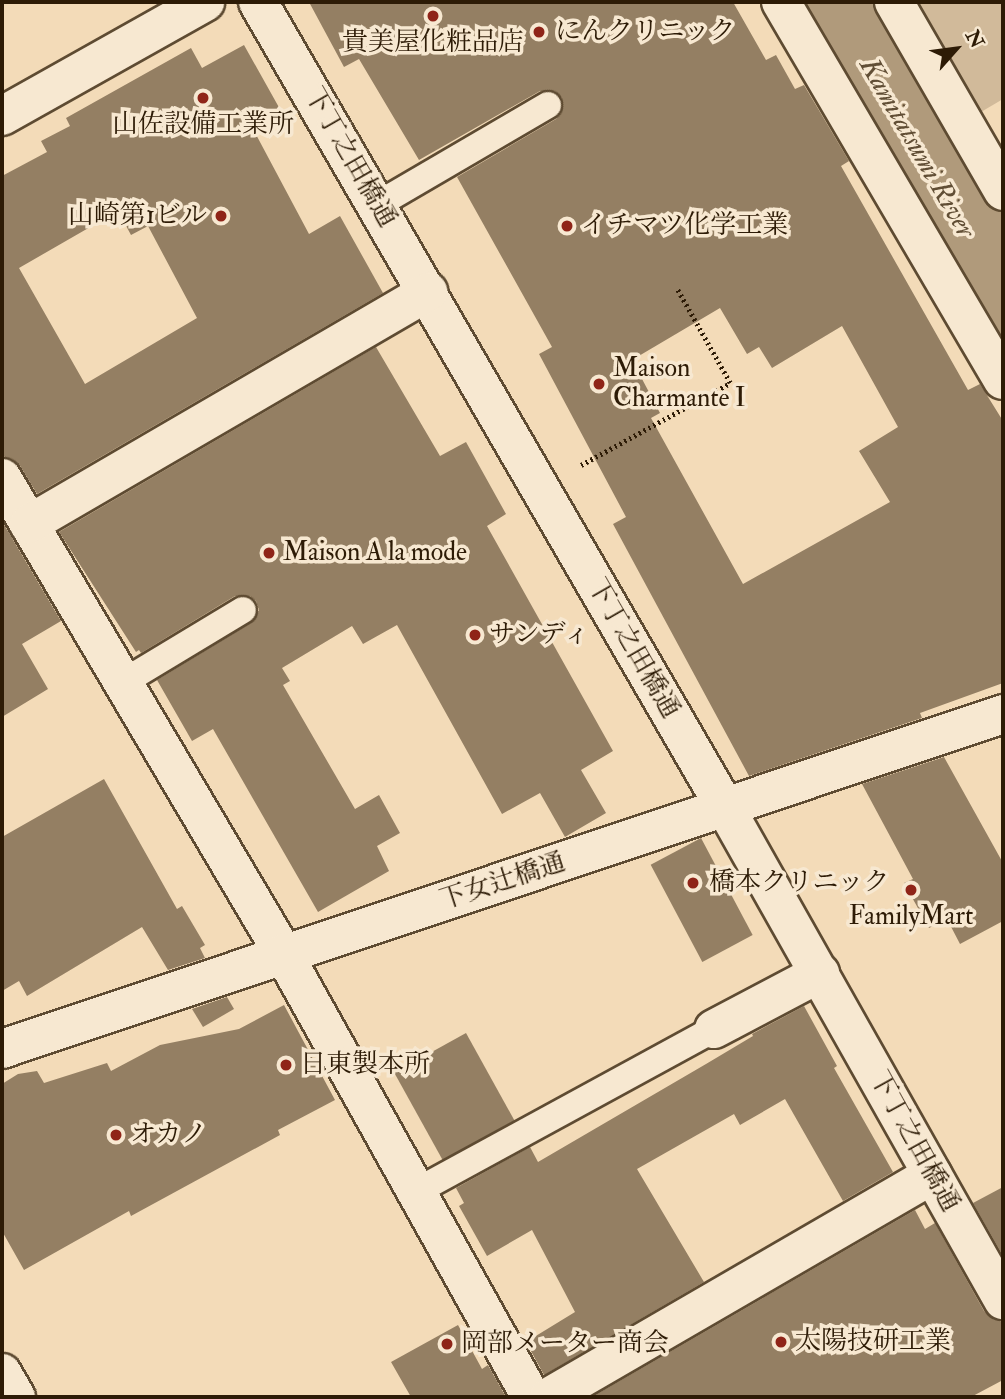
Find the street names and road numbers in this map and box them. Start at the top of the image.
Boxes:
street label: 下丁之田橋通 [297,83,403,233]
street label: 下丁之田橋通 [580,574,686,724]
street label: 下女辻橋通 [436,847,570,917]
street label: 下丁之田橋通 [863,1066,965,1218]

